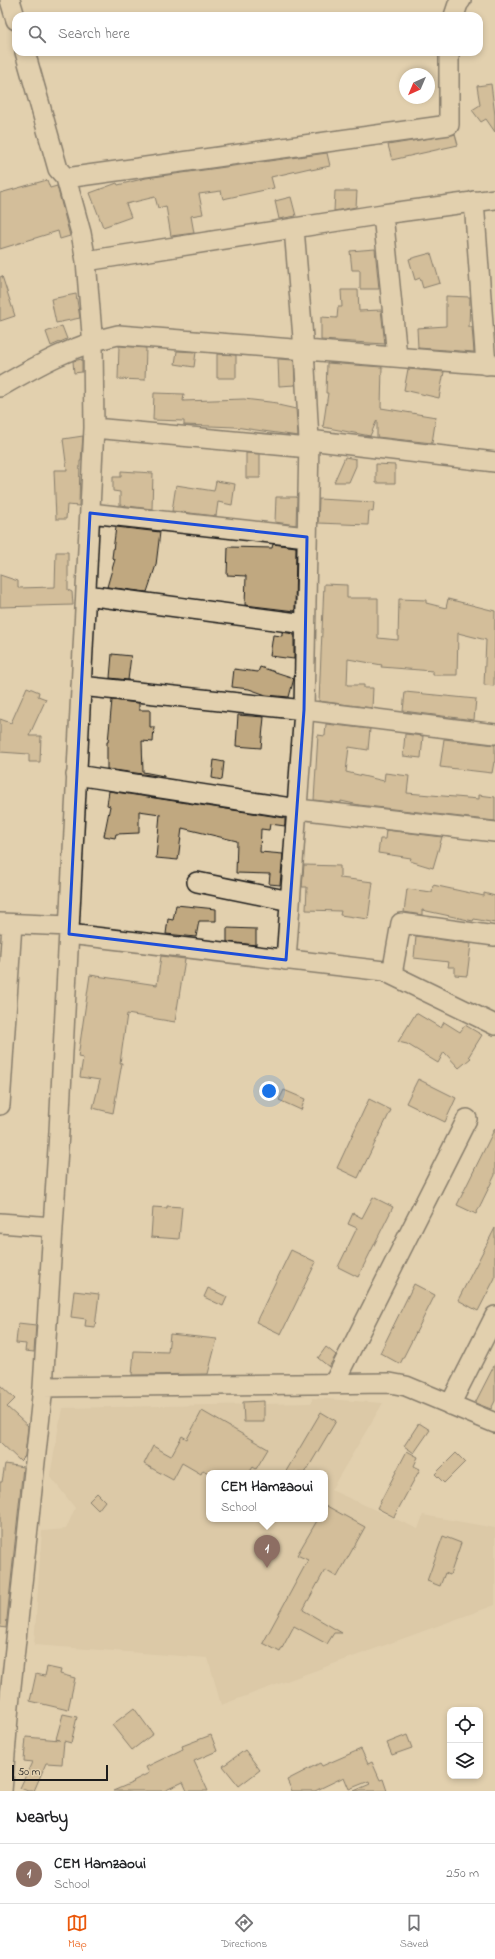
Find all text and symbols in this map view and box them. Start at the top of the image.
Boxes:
search box [12,12,483,56]
icon: search [26,23,48,45]
text: Search here [58,23,130,45]
north arrow [399,68,435,104]
your location [259,1081,279,1101]
popup [206,1470,328,1522]
text: CEM Hamzaoui [221,1476,313,1498]
text: School [221,1498,257,1517]
pin: 1 [254,1535,280,1568]
map controls [447,1707,483,1779]
button: locate [447,1707,483,1743]
button: layers [447,1743,483,1779]
scale bar [12,1763,108,1782]
text: 50 m [18,1764,40,1780]
text: Nearby [16,1805,68,1830]
text: CEM Hamzaoui [54,1853,146,1875]
text: 1 [27,1864,31,1883]
text: 250 m [446,1864,479,1883]
text: School [54,1875,90,1894]
tab: Map [66,1912,88,1952]
tab: Directions [221,1912,267,1952]
tab: Saved [400,1912,429,1952]

